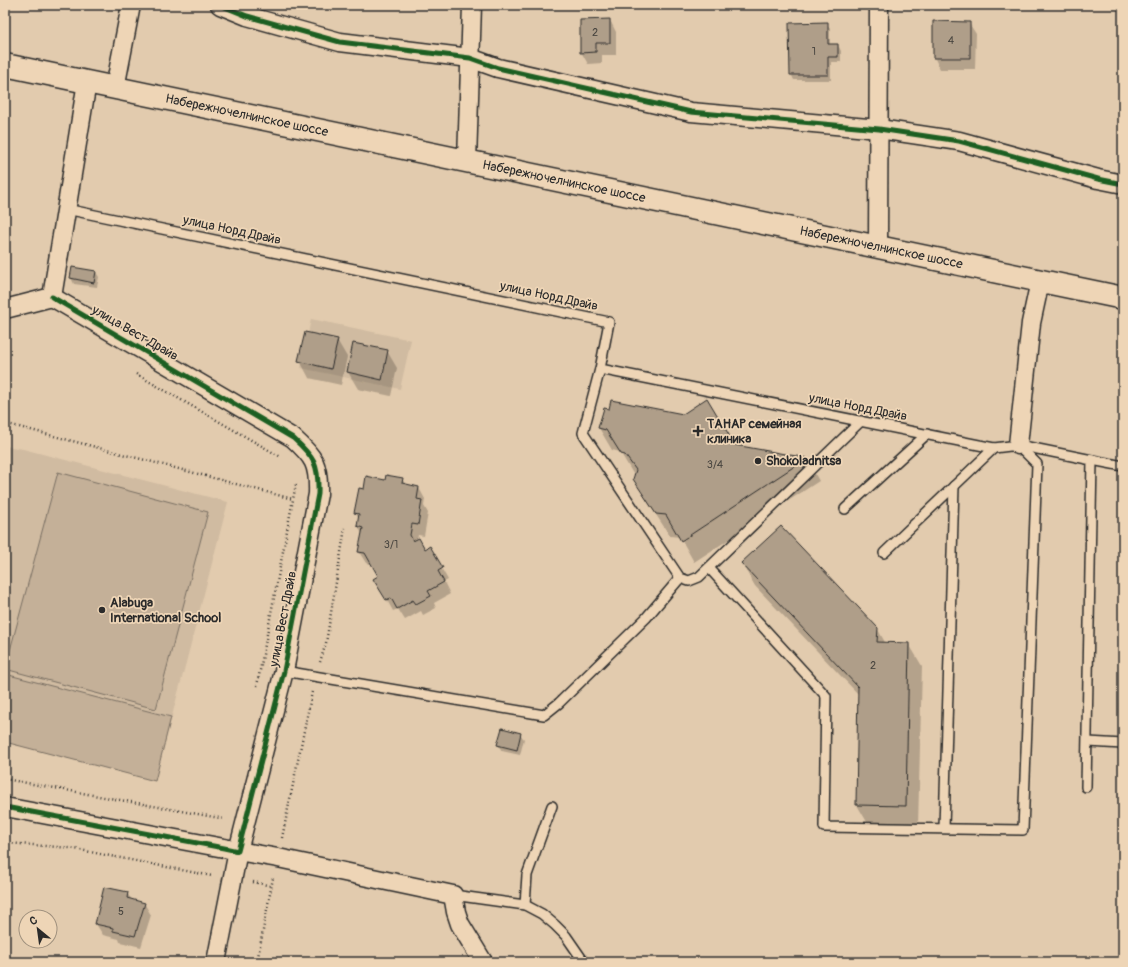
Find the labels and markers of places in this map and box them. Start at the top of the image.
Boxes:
place label: ТАНАР семейная клиника [706,416,801,447]
marker: ТАНАР семейная клиника [692,425,704,437]
place label: Shokoladnitsa [766,453,841,469]
marker: Shokoladnitsa [753,456,763,466]
place label: Alabuga International School [110,595,221,626]
marker: Alabuga International School [97,605,107,615]

